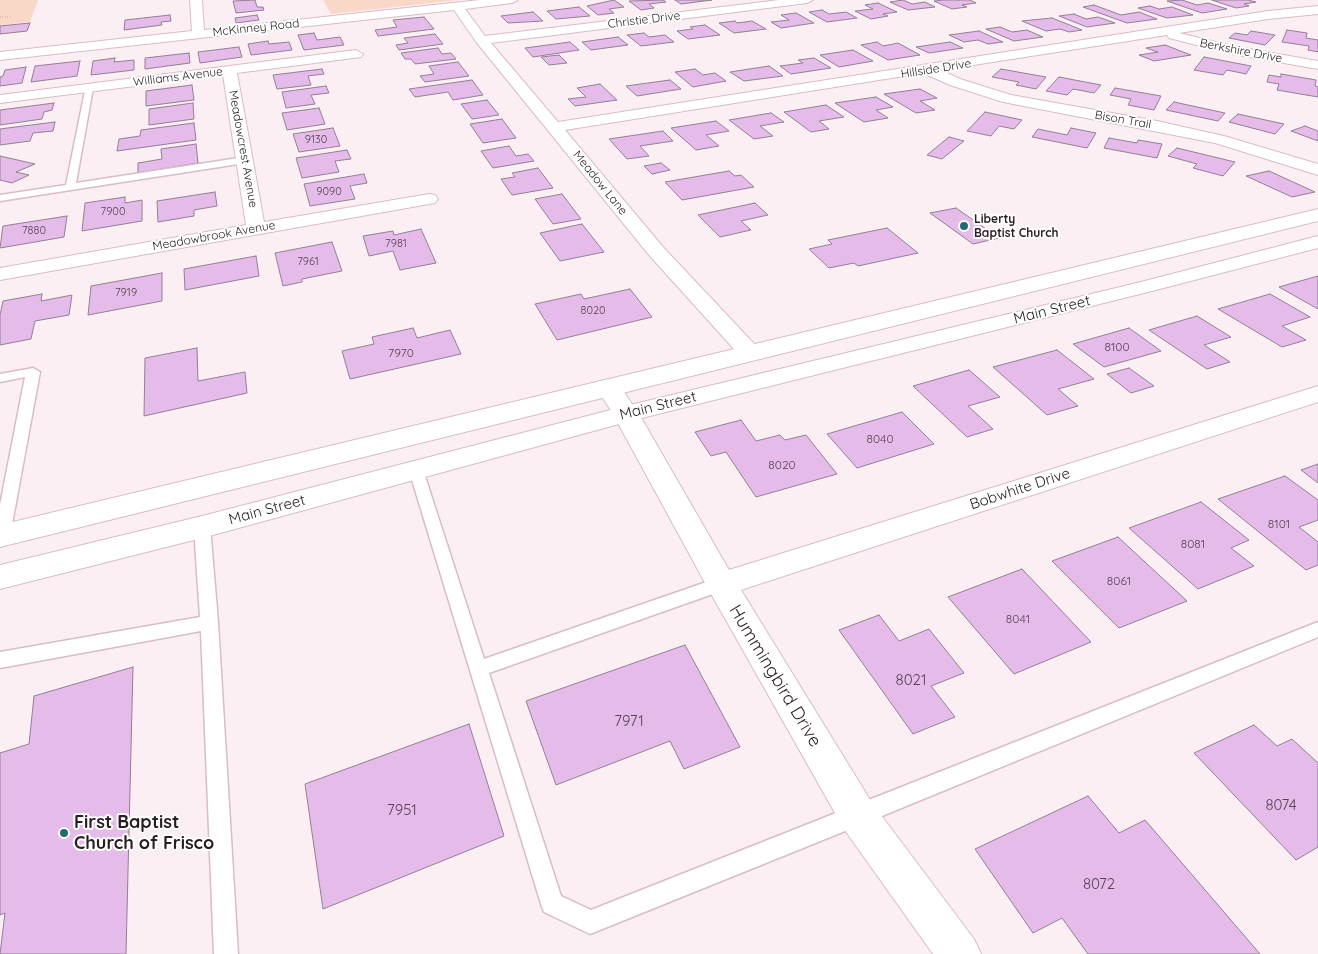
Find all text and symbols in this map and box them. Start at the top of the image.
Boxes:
street label: Christie Drive [607,8,681,32]
street label: McKinney Road [212,16,300,40]
street label: Berkshire Drive [1198,36,1284,66]
street label: Hillside Drive [900,56,972,82]
street label: Williams Avenue [132,64,224,90]
street label: Meadowcrest Avenue [226,89,260,209]
street label: Bison Trail [1094,108,1152,132]
house number: 9130 [305,133,327,147]
street label: Meadow Lane [570,148,630,218]
house number: 9090 [316,185,342,199]
house number: 7900 [101,205,125,219]
place label: Liberty Baptist Church [974,212,1059,240]
street label: Meadowbrook Avenue [151,218,277,254]
marker: Liberty Baptist Church [958,220,970,232]
house number: 7880 [22,224,46,238]
house number: 7981 [385,237,407,251]
house number: 7961 [297,255,319,269]
house number: 7919 [115,286,137,300]
street label: Main Street [1012,292,1092,328]
house number: 8020 [580,304,606,318]
house number: 8100 [1104,340,1130,354]
house number: 7970 [388,346,414,360]
street label: Main Street [618,388,698,424]
house number: 8040 [866,432,894,446]
house number: 8020 [768,458,796,472]
street label: Bobwhite Drive [967,464,1073,514]
street label: Main Street [227,491,307,529]
house number: 8101 [1268,517,1290,531]
house number: 8081 [1181,537,1205,551]
house number: 8061 [1107,574,1131,588]
street label: Hummingbird Drive [724,601,826,751]
house number: 8041 [1006,612,1030,626]
house number: 8021 [896,671,926,689]
house number: 7971 [614,712,644,730]
house number: 8074 [1265,796,1297,814]
house number: 7951 [387,801,417,819]
place label: First Baptist Church of Frisco [74,812,214,854]
marker: First Baptist Church of Frisco [58,827,70,839]
house number: 8072 [1083,875,1115,893]

